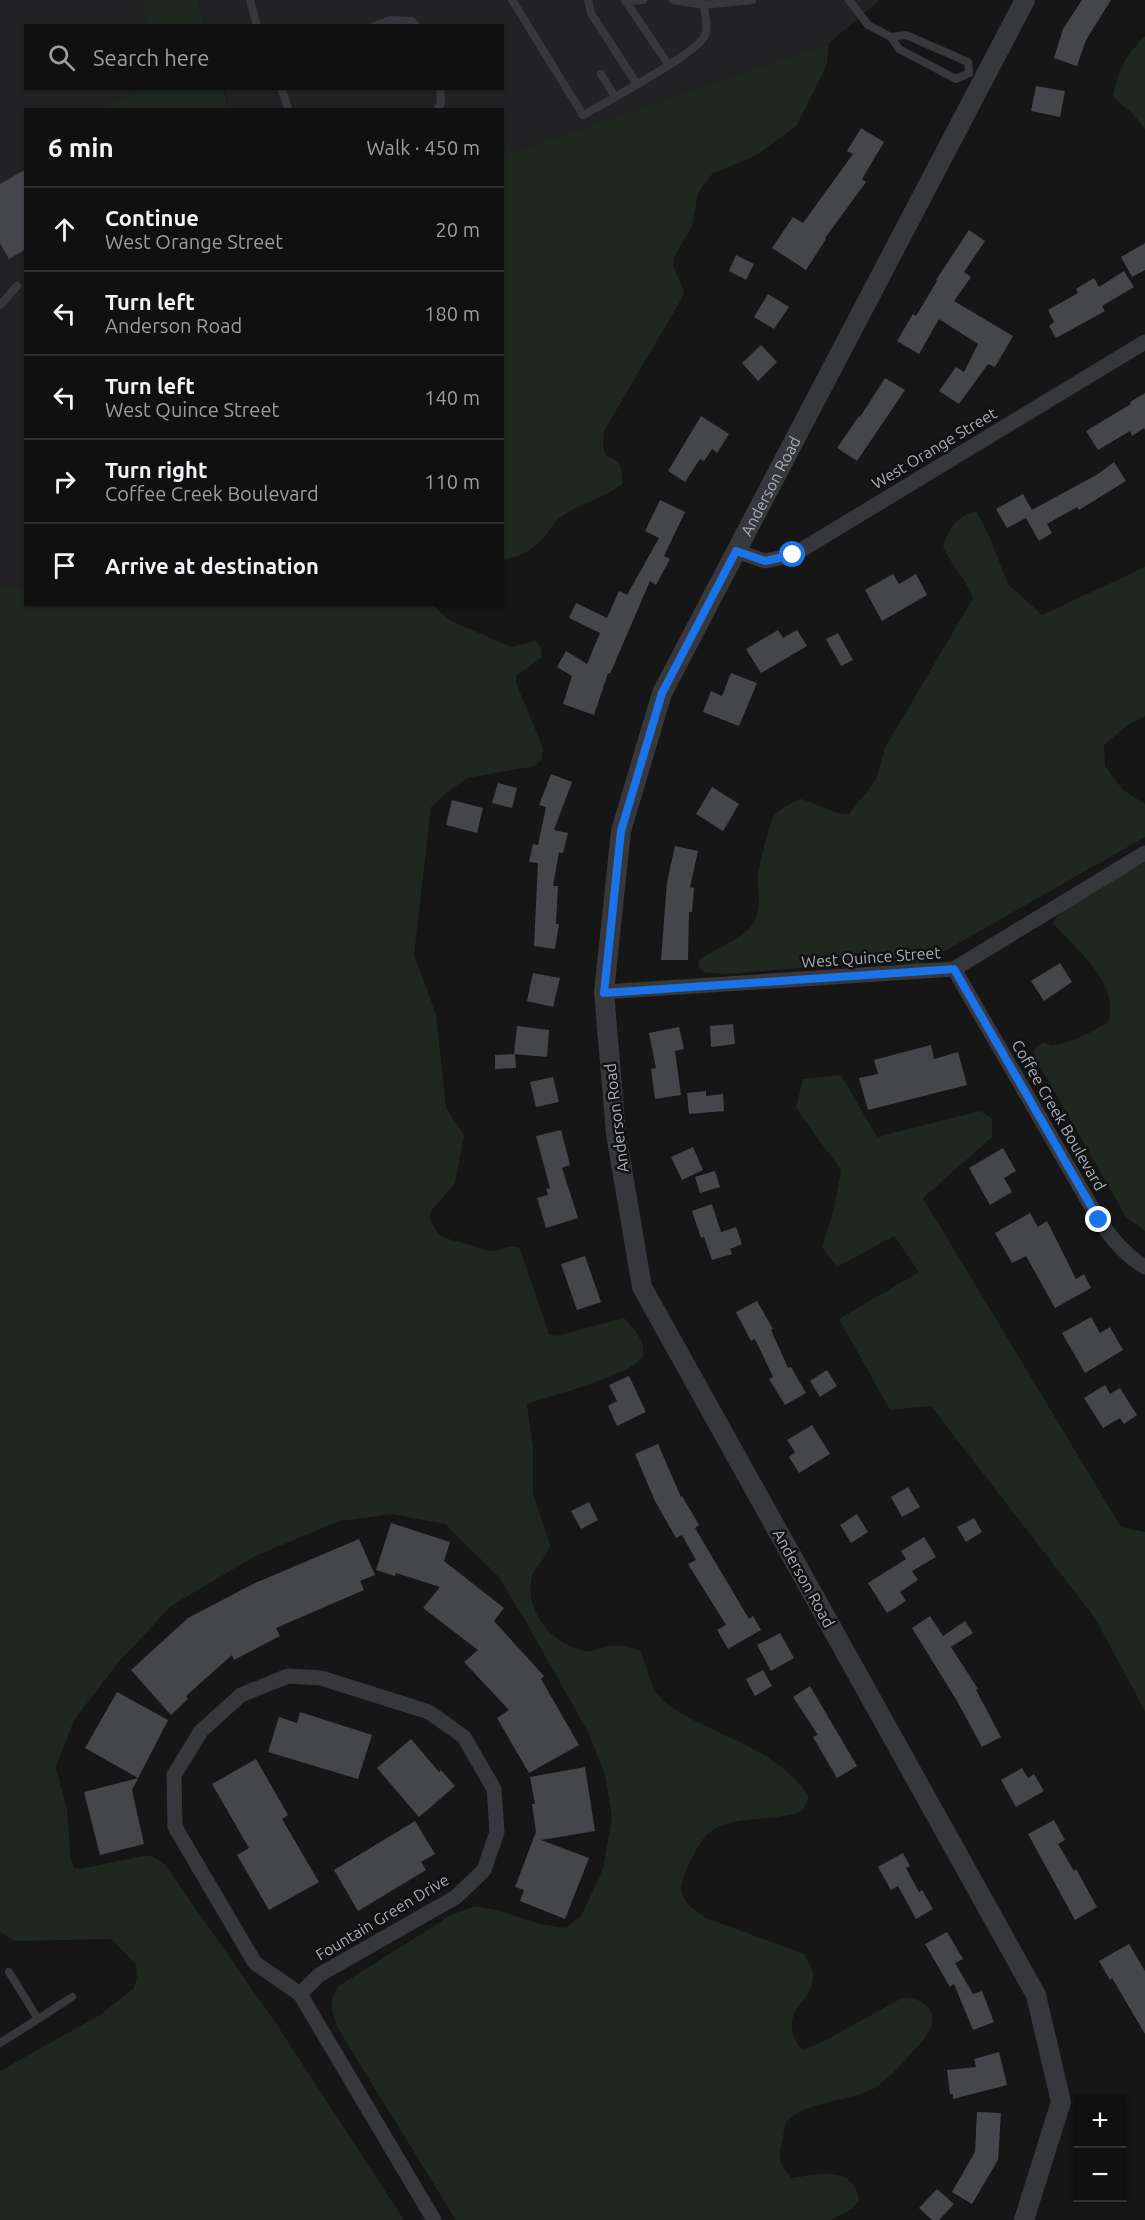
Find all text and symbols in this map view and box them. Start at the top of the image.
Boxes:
search box [24,24,504,90]
icon: search [45,41,78,74]
text: Search here [93,45,209,70]
text: 6 min [48,133,114,162]
text: Walk · 450 m [367,136,480,159]
text: Continue [105,205,199,230]
icon: ahead [48,213,81,246]
text: 20 m [436,218,480,241]
text: West Orange Street [105,230,283,253]
text: Turn left [105,289,195,314]
icon: left [48,297,81,330]
text: 180 m [424,302,480,325]
text: Anderson Road [105,314,242,337]
text: Turn left [105,373,195,398]
icon: left [48,381,81,414]
text: 140 m [424,386,480,409]
text: West Quince Street [105,398,279,421]
street label: West Orange Street [868,403,1000,492]
street label: Anderson Road [737,433,804,539]
text: Turn right [105,457,207,482]
icon: right [48,465,81,498]
text: 110 m [424,470,480,493]
text: Coffee Creek Boulevard [105,482,319,505]
route start [779,541,805,567]
icon: arrive [48,549,81,582]
text: Arrive at destination [105,553,319,578]
street label: West Quince Street [801,943,942,971]
street label: Coffee Creek Boulevard [1008,1036,1110,1194]
street label: Anderson Road [600,1062,632,1174]
route end [1085,1206,1111,1232]
street label: Anderson Road [770,1526,838,1630]
street label: Fountain Green Drive [312,1870,452,1964]
map controls [1073,2094,1127,2202]
button: + [1073,2094,1127,2148]
button: − [1073,2148,1127,2202]

